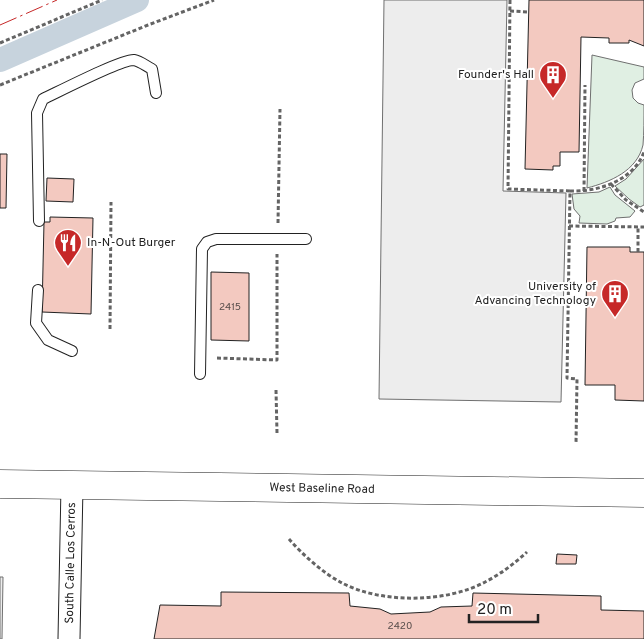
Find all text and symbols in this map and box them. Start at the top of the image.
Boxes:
building icon: Founder's Hall [538,60,568,99]
place label: Founder's Hall [458,67,534,83]
restaurant icon: In-N-Out Burger [53,228,83,267]
place label: In-N-Out Burger [87,235,176,251]
place label: University of Advancing Technology [474,279,596,309]
building icon: University of Advancing Technology [600,279,630,318]
house number: 2415 [219,301,241,314]
street label: West Baseline Road [269,480,375,498]
street label: South Calle Los Cerros [62,502,80,624]
scale bar [469,592,538,624]
text: 20 m [477,601,512,620]
house number: 2420 [388,620,412,633]

